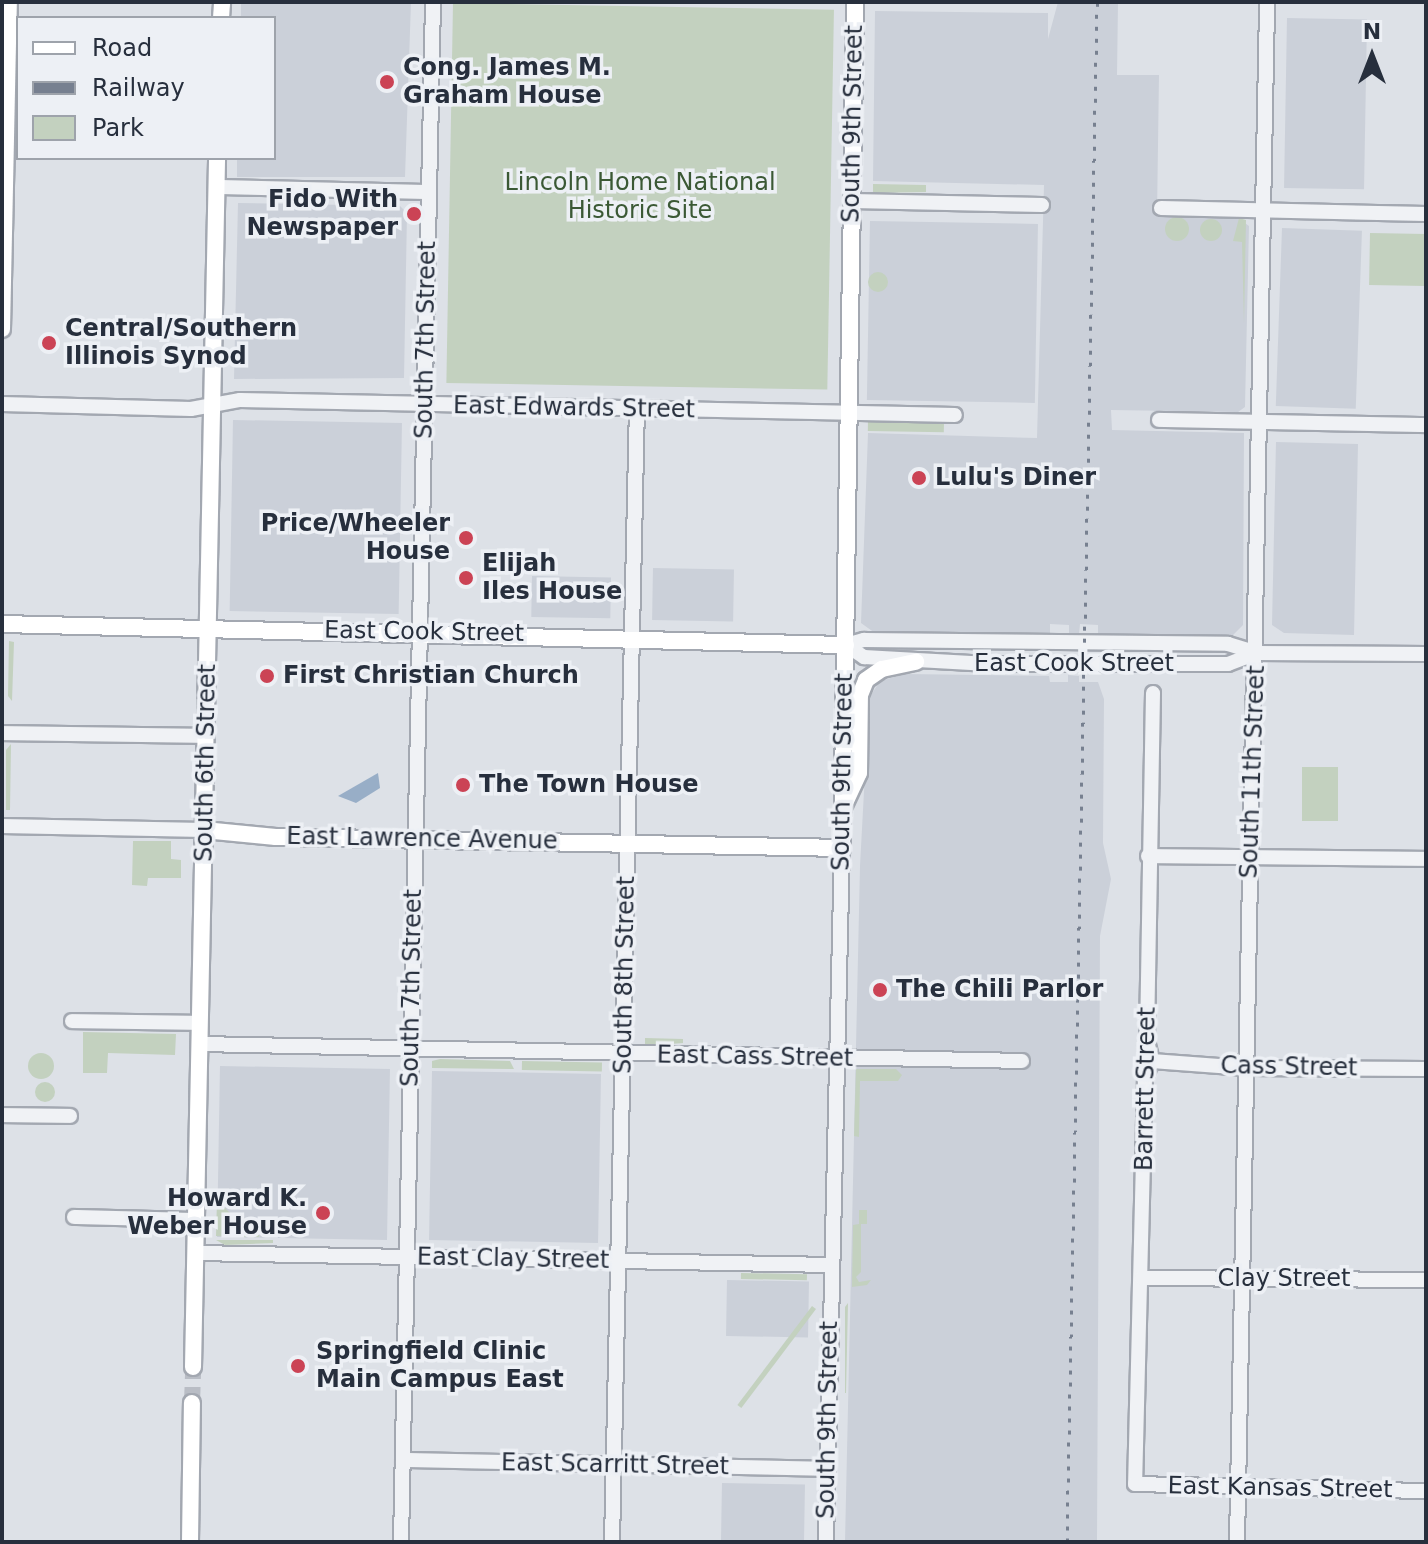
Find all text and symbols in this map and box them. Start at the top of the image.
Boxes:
legend [16,16,276,160]
north arrow [1332,16,1412,96]
text: N [1363,19,1381,44]
street label: South 9th Street [837,25,869,223]
text: Road [92,34,152,62]
place label: Cong. James M. Graham House [403,54,611,110]
marker: Cong. James M. Graham House [378,73,396,91]
text: Railway [92,74,185,102]
text: Park [92,114,144,142]
park label: Lincoln Home National Historic Site [504,169,776,225]
place label: Fido With Newspaper [247,186,398,242]
marker: Fido With Newspaper [405,205,423,223]
street label: South 7th Street [410,241,442,439]
place label: Central/Southern Illinois Synod [65,315,297,371]
marker: Central/Southern Illinois Synod [40,334,58,352]
street label: East Edwards Street [453,391,695,425]
place label: Lulu's Diner [935,464,1096,492]
marker: Lulu's Diner [910,469,928,487]
place label: Price/Wheeler House [261,510,450,566]
marker: Price/Wheeler House [457,529,475,547]
place label: Elijah Iles House [482,550,622,606]
marker: Elijah Iles House [457,569,475,587]
street label: East Cook Street [324,616,524,648]
street label: East Cook Street [974,650,1174,678]
place label: First Christian Church [283,662,579,690]
street label: South 6th Street [190,664,222,862]
street label: South 11th Street [1235,665,1271,879]
marker: First Christian Church [258,667,276,685]
street label: South 9th Street [827,673,859,871]
place label: The Town House [479,771,699,799]
marker: The Town House [454,776,472,794]
street label: East Lawrence Avenue [286,822,558,856]
street label: South 8th Street [609,876,641,1074]
street label: South 7th Street [396,889,428,1087]
place label: The Chili Parlor [896,976,1103,1004]
marker: The Chili Parlor [871,981,889,999]
street label: Barrett Street [1130,1007,1162,1171]
street label: East Cass Street [657,1041,853,1073]
street label: Cass Street [1220,1051,1358,1083]
place label: Howard K. Weber House [127,1185,307,1241]
marker: Howard K. Weber House [314,1204,332,1222]
street label: East Clay Street [417,1243,609,1275]
street label: Clay Street [1218,1265,1350,1293]
street label: South 9th Street [812,1321,844,1519]
place label: Springfield Clinic Main Campus East [316,1338,564,1394]
marker: Springfield Clinic Main Campus East [287,1355,309,1377]
street label: East Scarritt Street [501,1449,729,1481]
street label: East Kansas Street [1167,1472,1393,1504]

